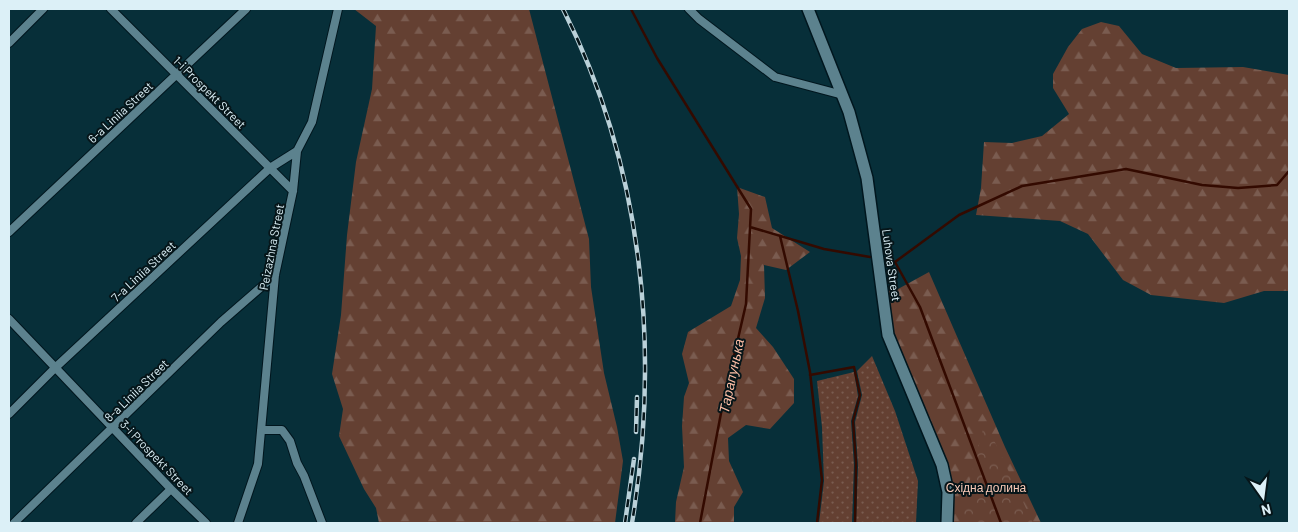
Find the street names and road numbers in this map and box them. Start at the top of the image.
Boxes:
street label: 1-i Prospekt Street [171,53,249,131]
street label: 6-a Liniia Street [85,79,155,145]
street label: Peizazhna Street [256,203,286,291]
street label: Luhova Street [880,228,904,302]
street label: 7-a Liniia Street [108,238,178,304]
street label: 8-a Liniia Street [101,356,171,424]
street label: 3-i Prospekt Street [118,417,196,497]

